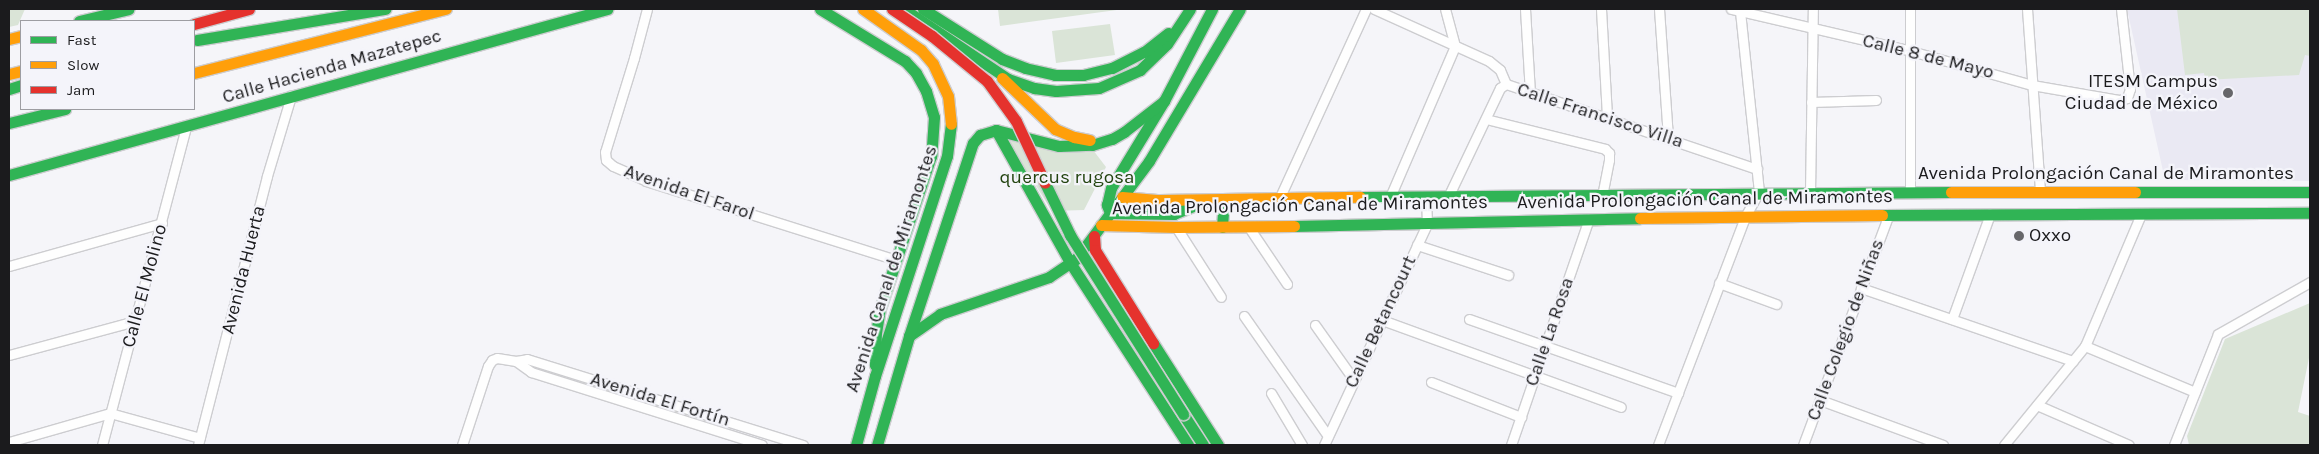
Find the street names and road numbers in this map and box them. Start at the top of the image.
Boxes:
street label: Calle Hacienda Mazatepec [220,25,444,109]
street label: Calle 8 de Mayo [1860,30,1996,84]
street label: Calle Francisco Villa [1514,78,1686,154]
street label: Avenida Canal de Miramontes [841,143,943,395]
street label: Avenida El Farol [621,160,757,226]
street label: Avenida Prolongación Canal de Miramontes [1918,163,2294,185]
street label: Avenida Prolongación Canal de Miramontes [1517,185,1893,215]
street label: Avenida Prolongación Canal de Miramontes [1112,191,1488,221]
street label: Avenida Huerta [217,203,271,337]
street label: Calle El Molino [118,222,172,350]
street label: Calle Colegio de Niñas [1803,236,1889,424]
street label: Calle Betancourt [1340,252,1422,392]
street label: Calle La Rosa [1521,275,1579,389]
street label: Avenida El Fortín [588,368,732,432]

